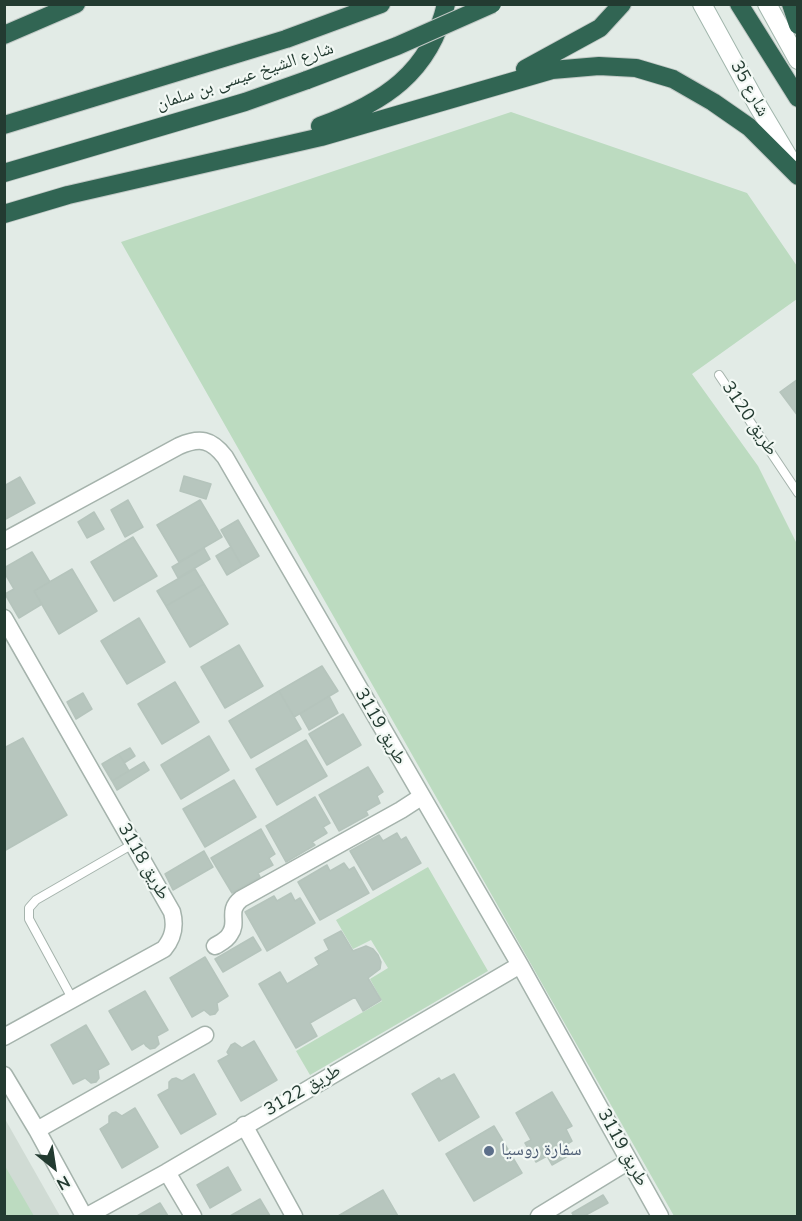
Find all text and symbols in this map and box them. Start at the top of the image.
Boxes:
street label: شارع الشيخ عيسى بن سلمان [154,38,336,116]
street label: شارع 35 [725,57,773,121]
street label: طريق 3120 [716,378,782,460]
street label: طريق 3119 [349,685,411,769]
street label: طريق 3118 [112,820,174,904]
street label: طريق 3122 [261,1060,345,1122]
street label: طريق 3119 [592,1106,652,1190]
north arrow [24,1137,84,1197]
place label: سفارة روسيا [501,1140,582,1162]
marker: سفارة روسيا [482,1144,496,1158]
text: N [52,1170,74,1195]

